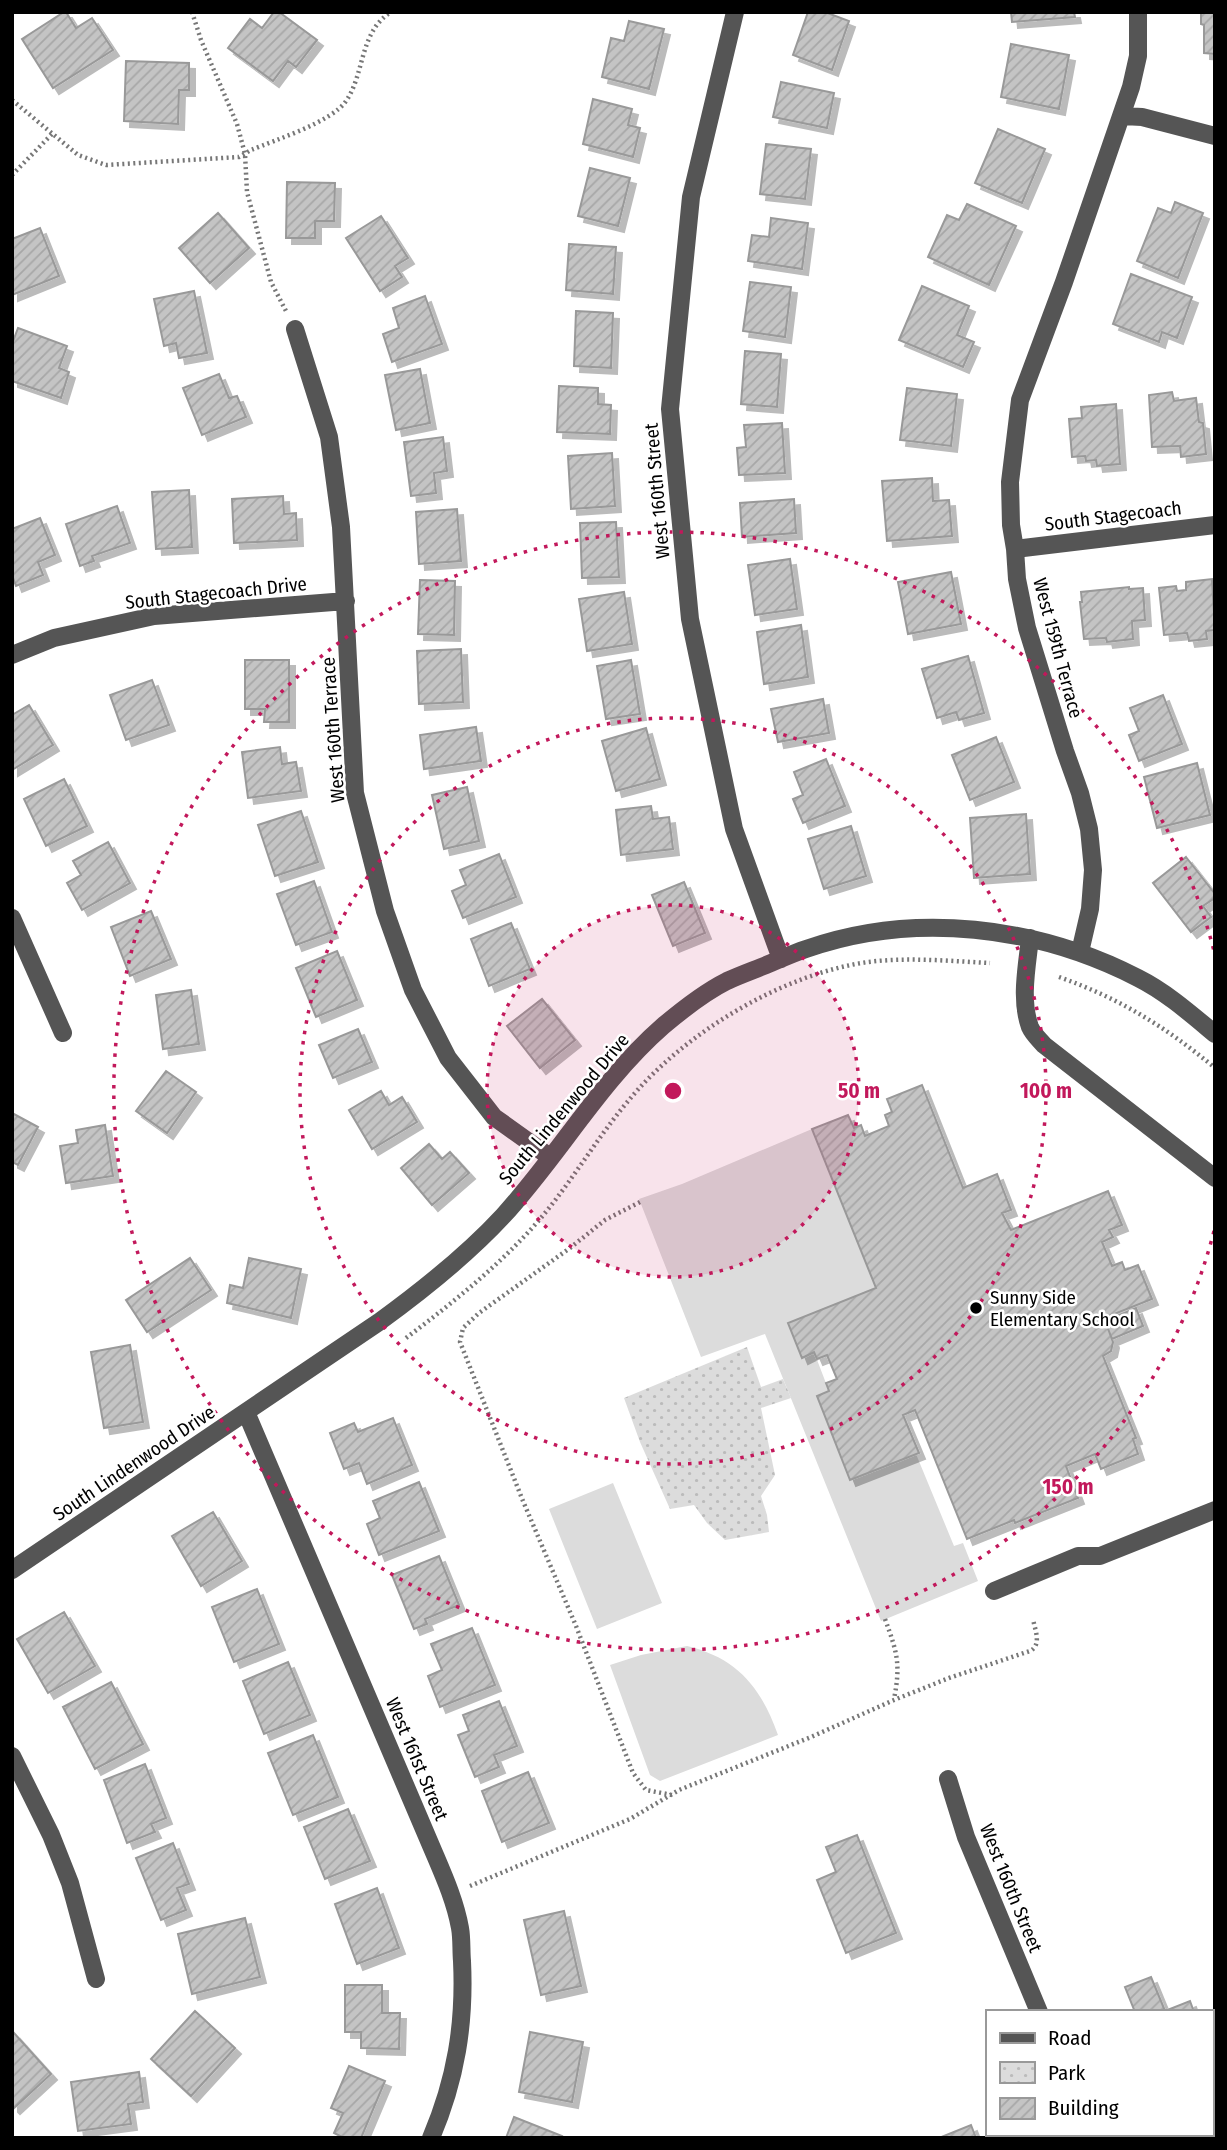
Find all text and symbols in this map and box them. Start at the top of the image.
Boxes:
street label: West 160th Street [640,421,674,560]
street label: South Stagecoach [1043,496,1183,536]
street label: South Stagecoach Drive [124,572,308,614]
street label: West 159th Terrace [1028,575,1088,721]
street label: West 160th Terrace [316,656,350,804]
street label: South Lindenwood Drive [494,1029,634,1189]
text: 50 m [838,1078,880,1104]
text: 100 m [1020,1078,1072,1104]
centre of rings [661,1079,685,1103]
place label: Sunny Side Elementary School [990,1286,1135,1331]
marker: Sunny Side Elementary School [968,1300,984,1316]
street label: South Lindenwood Drive [49,1400,219,1526]
text: 150 m [1042,1474,1094,1500]
street label: West 161st Street [381,1694,454,1825]
street label: West 160th Street [975,1820,1047,1956]
legend [986,2010,1213,2136]
text: Road [1048,2025,1092,2051]
text: Park [1048,2060,1086,2086]
text: Building [1048,2095,1119,2121]

